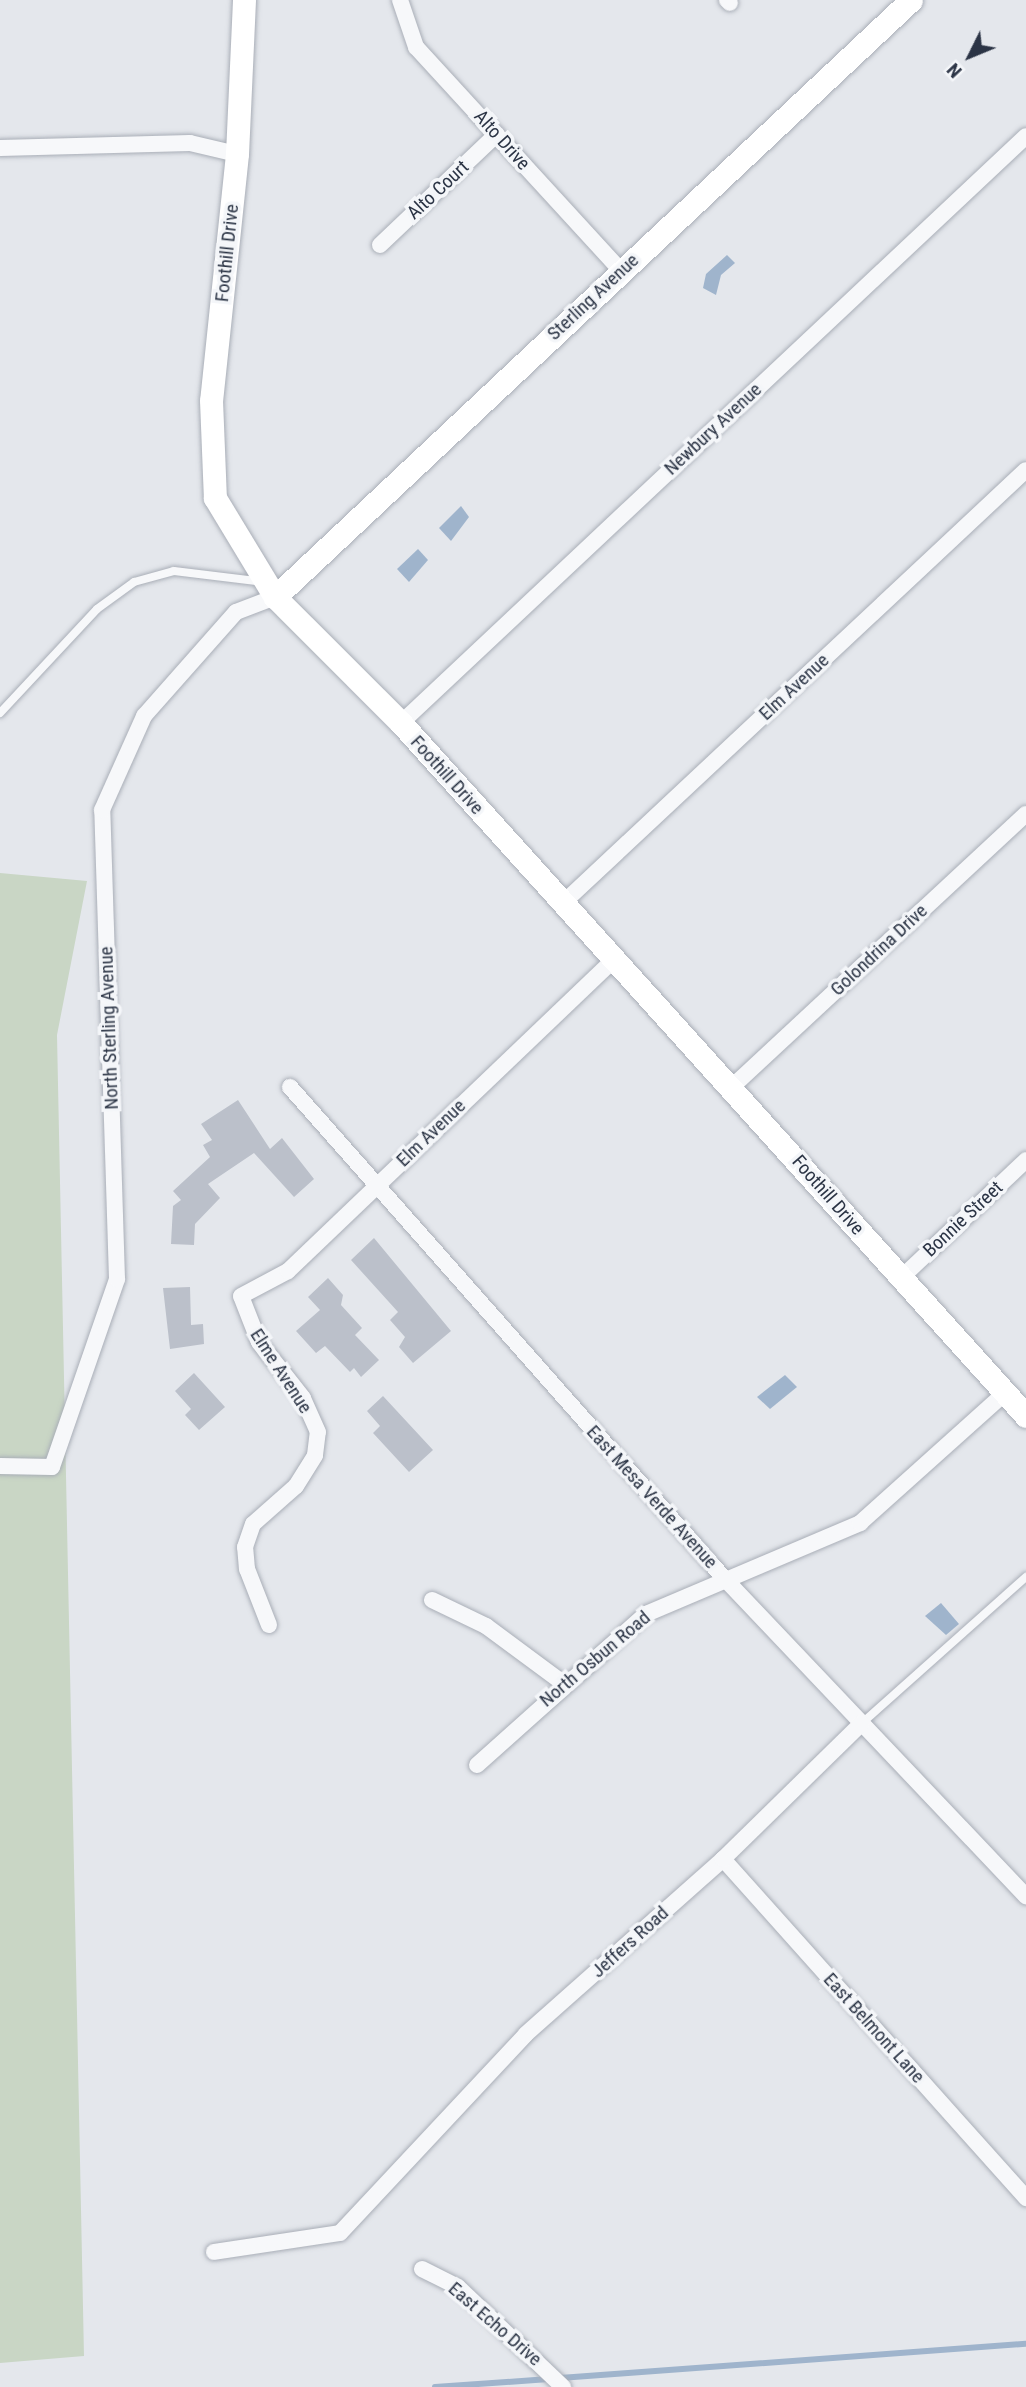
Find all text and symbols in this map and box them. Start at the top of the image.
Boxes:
north arrow [935,21,1005,91]
text: N [942,59,967,83]
street label: Alto Drive [469,105,535,175]
street label: Alto Court [402,156,474,224]
street label: Foothill Drive [211,203,243,303]
street label: Sterling Avenue [543,249,643,345]
street label: Newbury Avenue [660,378,766,480]
street label: Elm Avenue [754,649,834,725]
street label: Foothill Drive [406,731,488,819]
street label: Golondrina Drive [826,899,932,1001]
street label: North Sterling Avenue [95,946,123,1110]
street label: Elm Avenue [392,1095,470,1171]
street label: Foothill Drive [787,1150,869,1240]
street label: Bonnie Street [918,1176,1008,1262]
street label: Elme Avenue [245,1325,317,1417]
street label: East Mesa Verde Avenue [582,1421,722,1573]
street label: North Osbun Road [535,1606,655,1712]
street label: Jeffers Road [587,1901,673,1983]
street label: East Belmont Lane [819,1968,929,2088]
street label: East Echo Drive [444,2277,546,2371]

